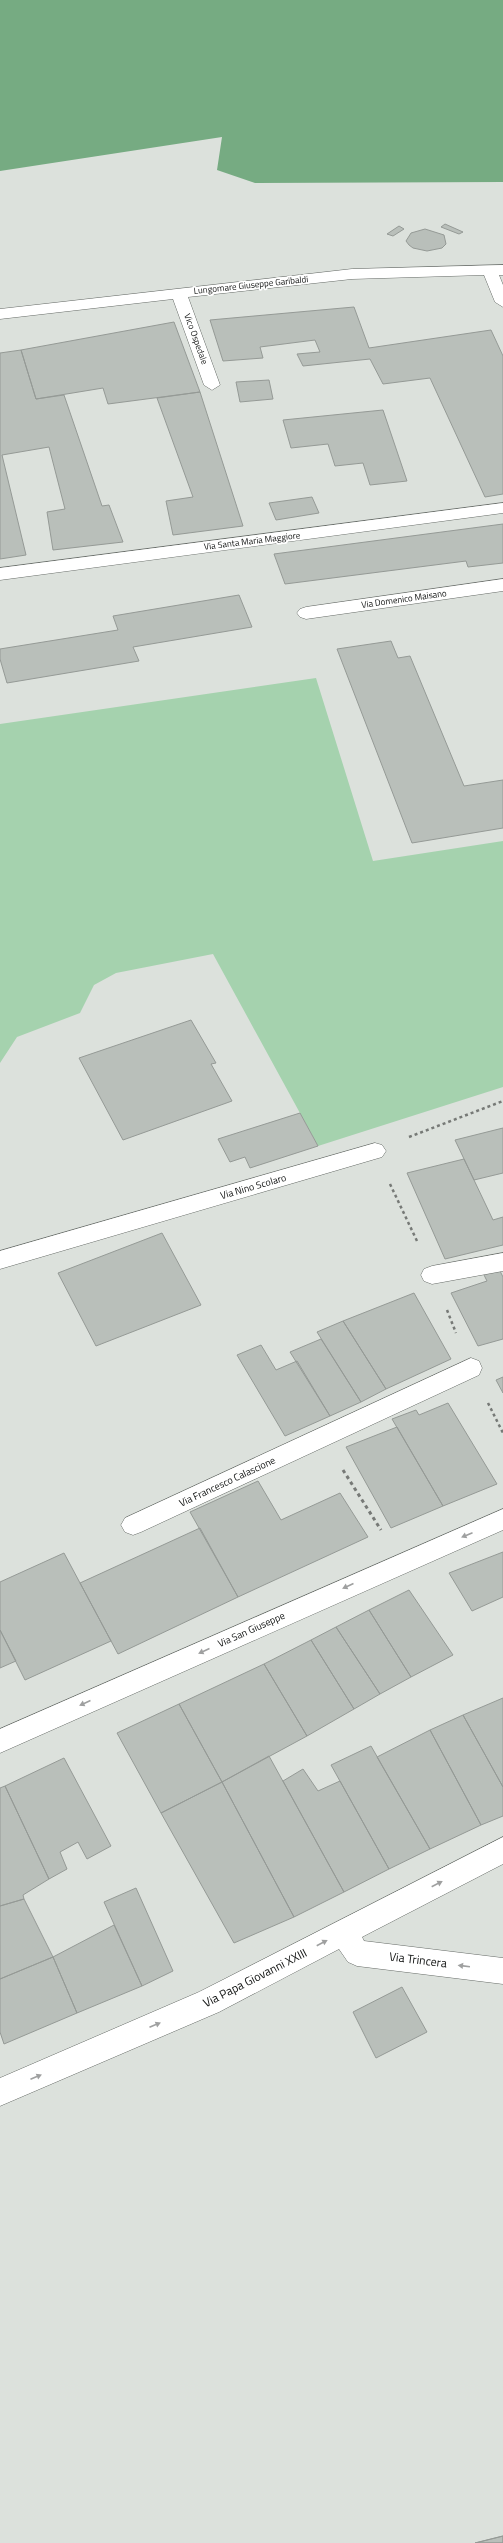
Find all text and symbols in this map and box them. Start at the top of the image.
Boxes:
street label: Lungomare Giuseppe Garibaldi [193,272,309,297]
street label: Vico Ospedale [181,312,212,366]
street label: Via Santa Maria Maggiore [203,528,301,553]
street label: Via Domenico Maisano [360,586,448,611]
street label: Via Nino Scolaro [218,1170,288,1203]
street label: Via Francesco Calascione [177,1453,278,1510]
one-way arrow [461,1532,473,1538]
one-way arrow [342,1583,354,1590]
street label: Via San Giuseppe [215,1608,287,1651]
one-way arrow [197,1648,209,1654]
one-way arrow [79,1700,90,1706]
one-way arrow [432,1880,443,1887]
one-way arrow [316,1940,328,1946]
street label: Via Papa Giovanni XXIII [199,1943,310,2012]
street label: Via Trincera [388,1947,448,1972]
one-way arrow [458,1963,470,1969]
one-way arrow [150,2022,162,2028]
one-way arrow [30,2074,41,2080]

